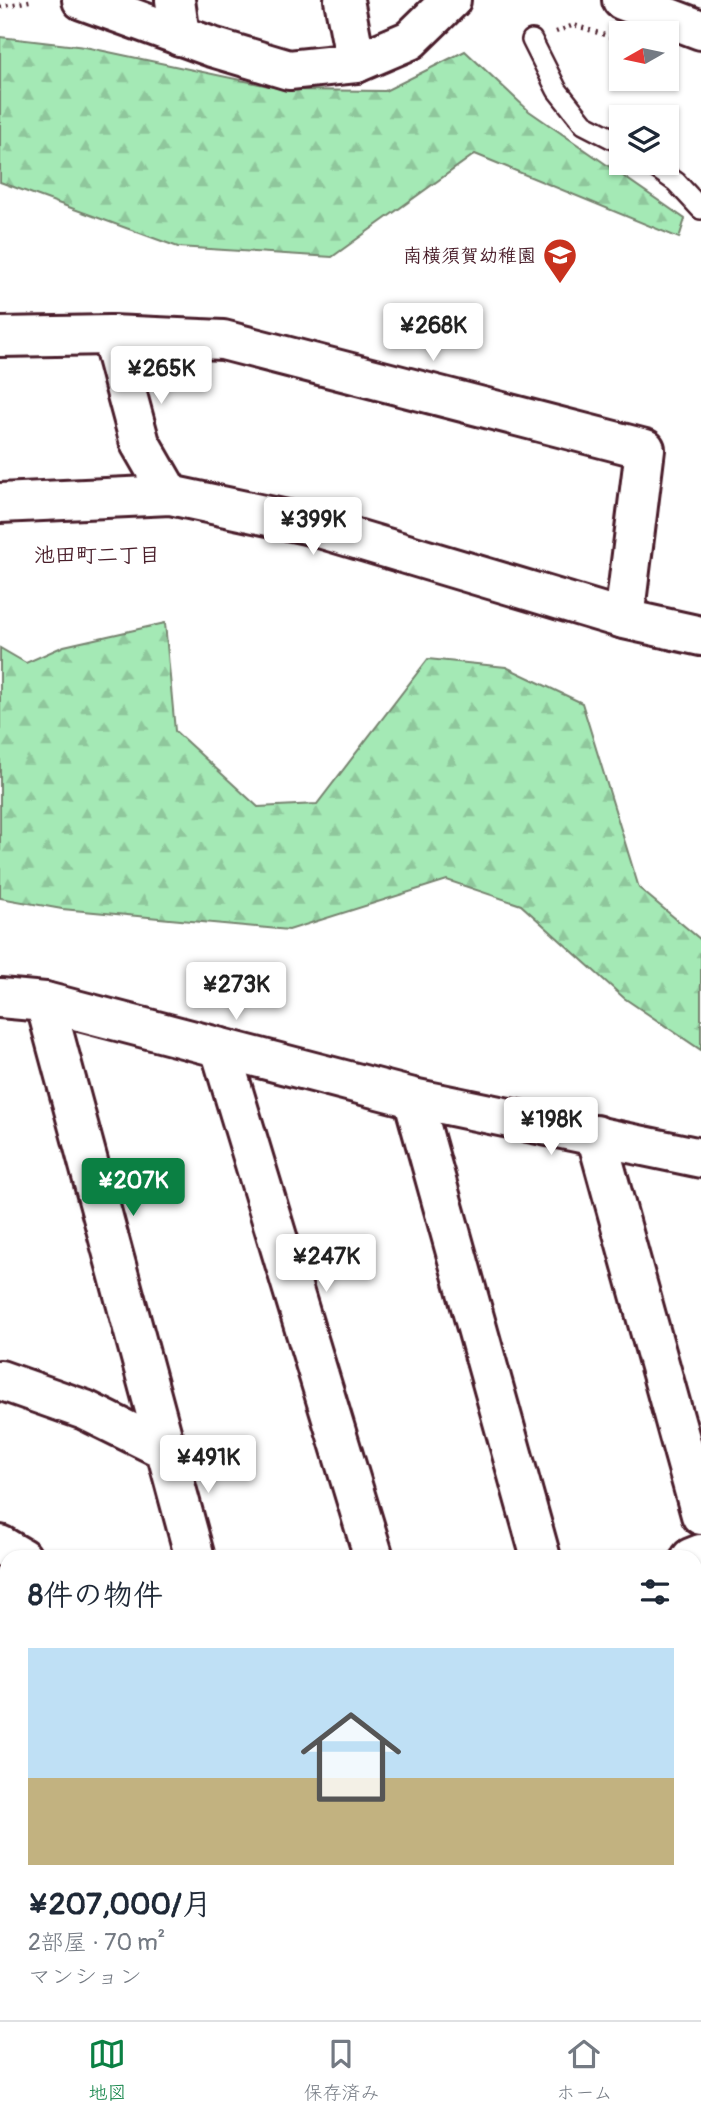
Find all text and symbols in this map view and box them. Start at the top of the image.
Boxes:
north arrow [609,21,679,91]
map controls [609,21,679,175]
button: layers [609,105,679,175]
school or university icon: 南横須賀幼稚園 [541,236,579,285]
place label: 南横須賀幼稚園 [403,244,536,268]
pin: ¥268K [384,304,482,363]
text: ¥268K [399,311,467,340]
pin: ¥265K [112,346,210,406]
text: ¥265K [127,354,195,383]
pin: ¥399K [264,498,362,557]
text: ¥399K [280,505,346,534]
district label: 池田町二丁目 [34,542,160,569]
pin: ¥273K [187,962,285,1022]
text: ¥273K [202,970,270,999]
pin: ¥198K [502,1098,600,1157]
text: ¥198K [520,1105,582,1134]
pin: ¥207K [84,1158,182,1218]
text: ¥207K [98,1166,168,1195]
pin: ¥247K [277,1234,375,1294]
text: ¥247K [292,1242,360,1271]
pin: ¥491K [159,1436,257,1495]
text: ¥491K [176,1443,240,1472]
icon: filters [636,1573,674,1611]
text: 8件の物件 [28,1577,163,1614]
icon: home [288,1694,414,1820]
text: ¥207,000/月 [28,1886,212,1923]
text: 2部屋 · 70 m² [28,1928,165,1957]
text: マンション [28,1962,142,1991]
tab: 地図 [88,2035,126,2105]
tab: 保存済み [303,2035,379,2105]
tab: ホーム [556,2035,613,2105]

